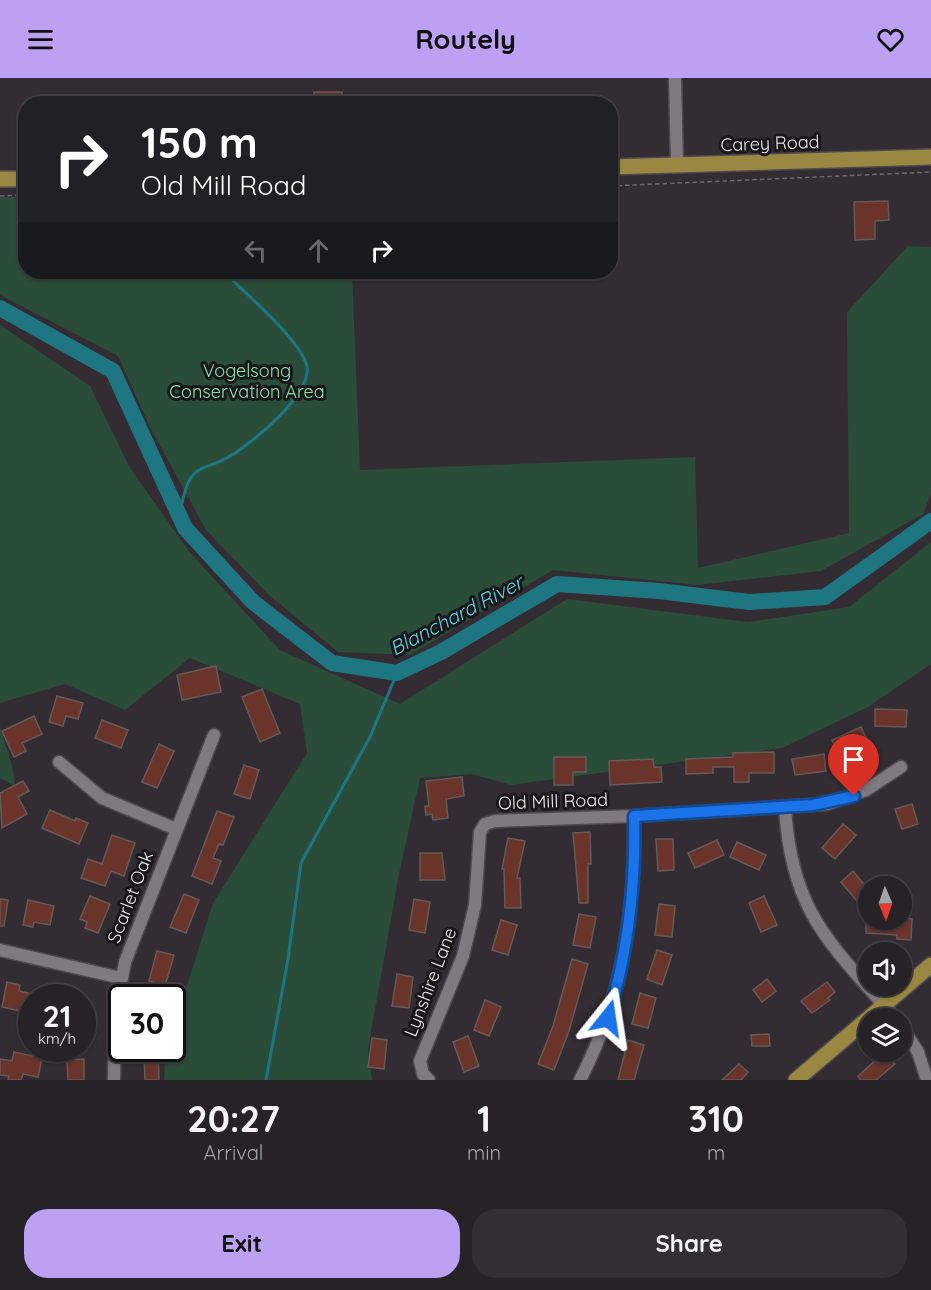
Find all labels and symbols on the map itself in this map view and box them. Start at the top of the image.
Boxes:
street label: Carey Road [720,130,820,156]
park label: Vogelsong Conservation Area [169,359,325,403]
water label: Blanchard River [385,568,529,661]
pin [828,734,879,796]
street label: Old Mill Road [498,788,608,814]
street label: Scarlet Oak [102,848,158,946]
north arrow [858,876,912,930]
street label: Lynshire Lane [399,924,461,1040]
speed limit sign: 30 [108,984,186,1062]
position arrow [576,986,640,1050]

